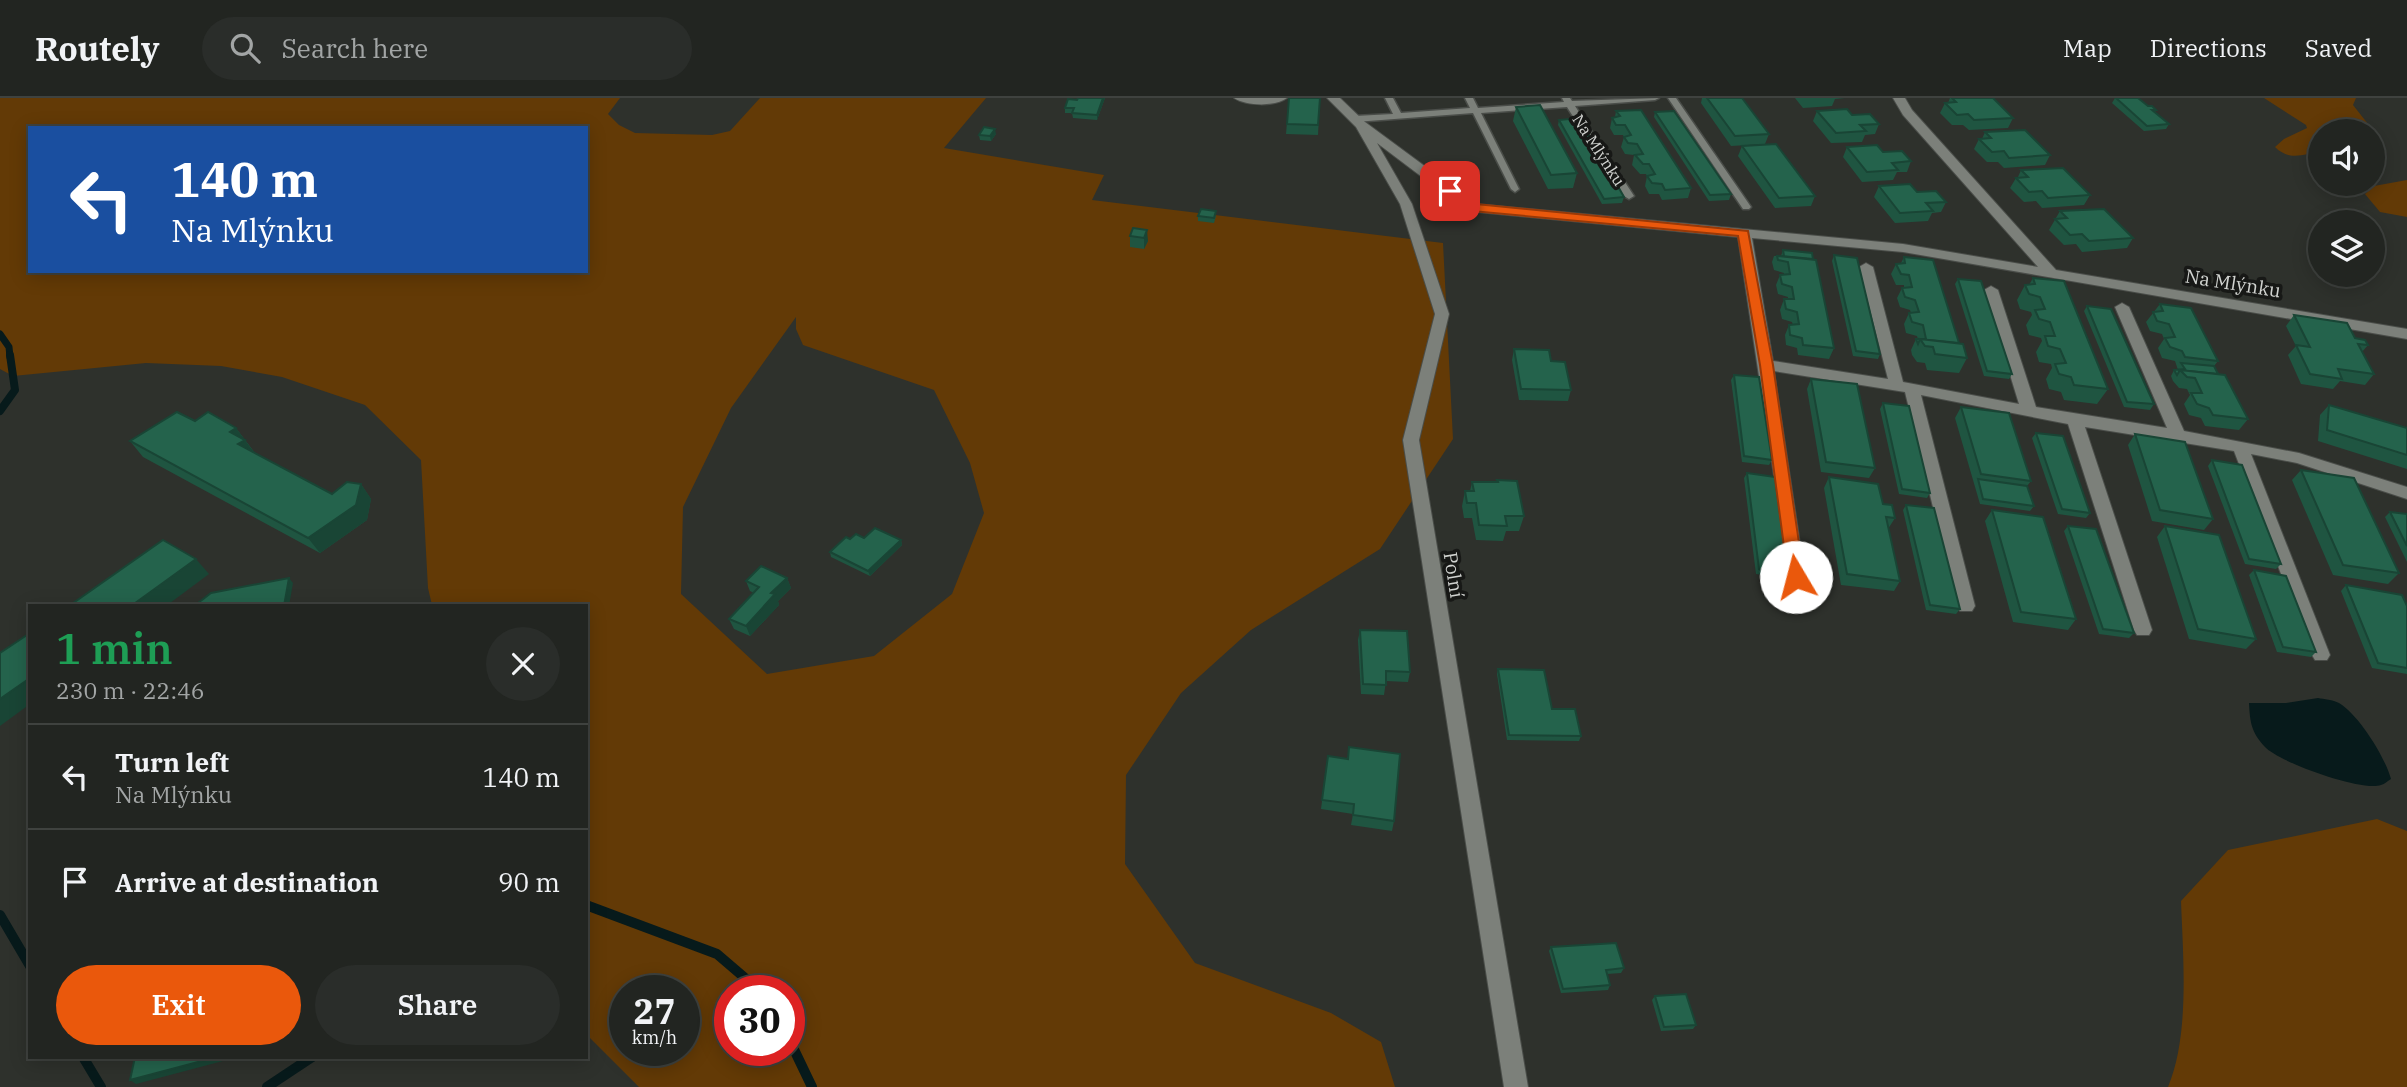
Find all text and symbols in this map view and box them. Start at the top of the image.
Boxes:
search box [202,17,692,80]
text: Routely [35,27,160,70]
icon: search [226,29,264,67]
text: Search here [282,31,428,65]
text: Map [2063,32,2112,64]
text: Directions [2150,32,2267,64]
text: Saved [2305,32,2372,64]
street label: Na Mlýnku [1568,110,1630,190]
map controls [2308,119,2385,287]
button: sound [2308,119,2385,196]
text: 140 m [171,147,318,210]
icon: left [56,154,147,245]
pin [1420,161,1480,221]
icon: arrive [1431,172,1469,210]
text: Na Mlýnku [171,209,334,251]
button: layers [2308,210,2385,287]
street label: Na Mlýnku [2183,264,2283,302]
position arrow [1759,540,1833,614]
street label: Polní [1439,550,1469,600]
text: 1 min [56,621,173,676]
button: close [486,627,560,701]
text: 230 m · 22:46 [56,675,205,705]
text: Turn left [115,745,229,779]
icon: left [56,758,94,796]
text: 140 m [482,760,560,794]
text: Na Mlýnku [115,779,232,809]
icon: arrive [56,863,94,901]
text: Arrive at destination [115,865,379,899]
text: 90 m [498,865,560,899]
button: Exit [56,965,301,1045]
button: Share [315,965,560,1045]
speed limit sign: 30 [714,975,805,1066]
text: 27 [633,988,676,1034]
text: km/h [632,1026,677,1049]

